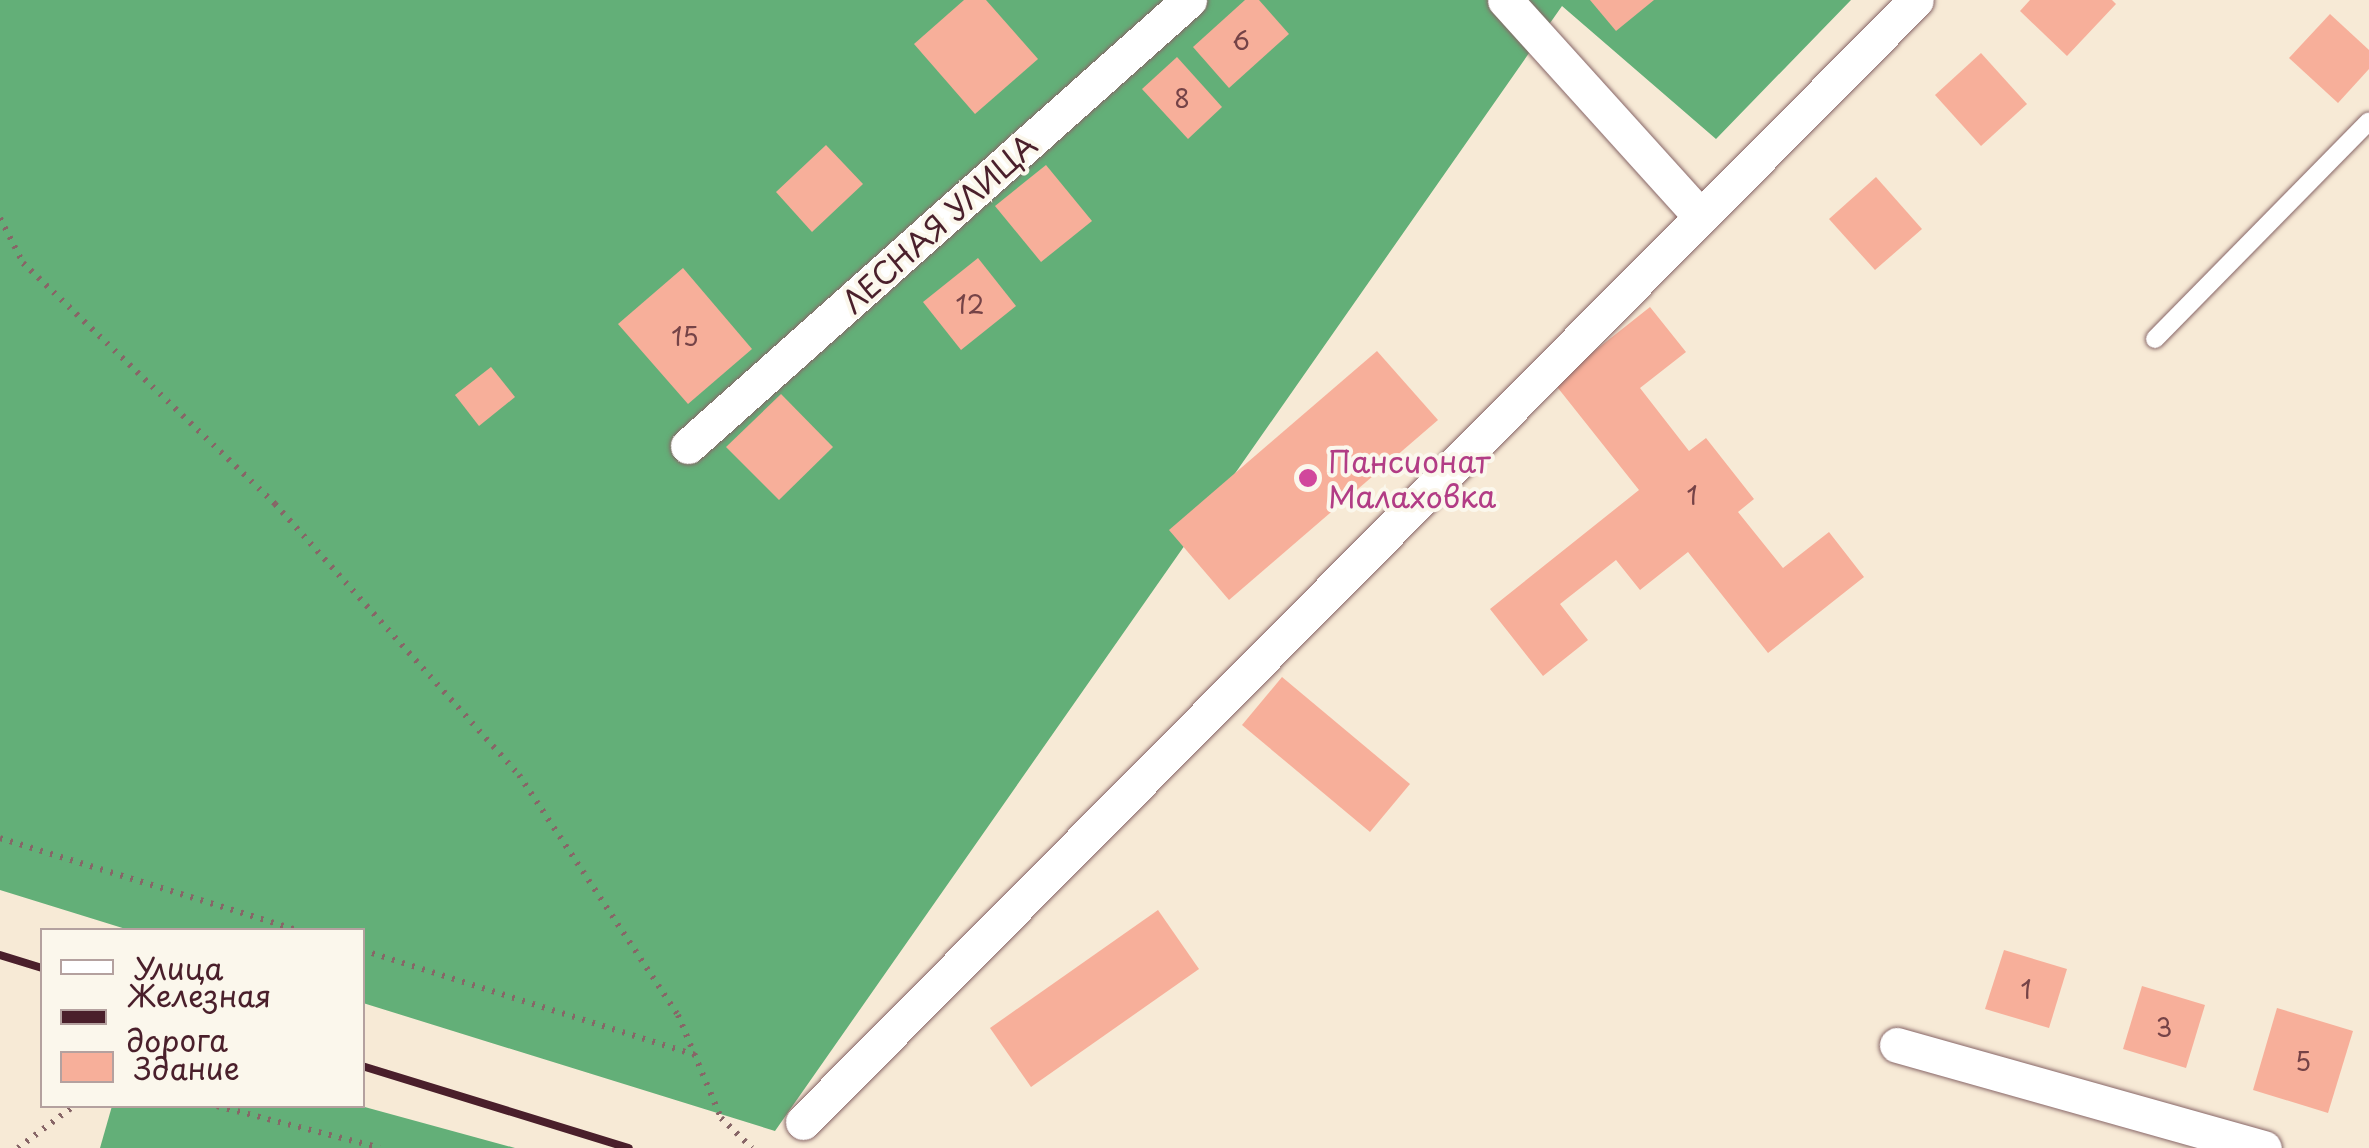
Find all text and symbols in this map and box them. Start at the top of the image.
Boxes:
house number: 6 [1232,25,1250,55]
house number: 8 [1174,83,1190,113]
street label: ЛЕСНАЯ УЛИЦА [834,126,1044,320]
house number: 12 [956,289,984,319]
house number: 15 [671,321,699,351]
place label: Пансионат Малаховка [1328,443,1496,514]
marker: Пансионат Малаховка [1297,467,1319,489]
house number: 1 [1686,480,1698,510]
legend [40,928,365,1108]
text: Улица [134,945,223,990]
text: Железная дорога [127,972,272,1062]
house number: 1 [2020,974,2032,1004]
house number: 3 [2156,1012,2172,1042]
text: Здание [134,1045,240,1090]
house number: 5 [2295,1046,2311,1076]

